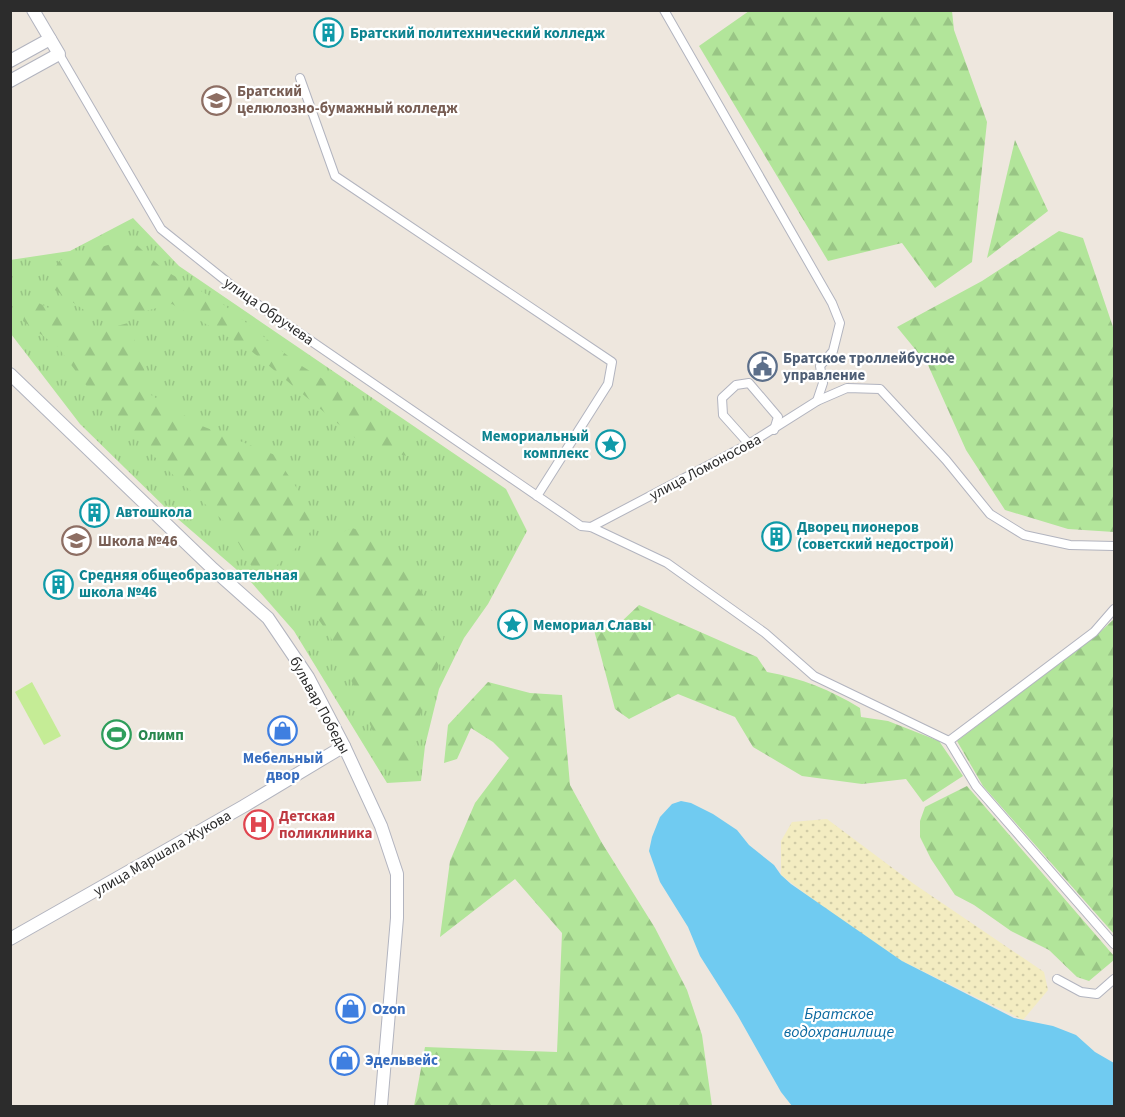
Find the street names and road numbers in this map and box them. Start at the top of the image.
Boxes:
street label: улица Обручева [219,272,318,350]
street label: улица Ломоносова [646,429,765,506]
street label: бульвар Победы [284,653,355,758]
street label: улица Маршала Жукова [89,805,235,902]

